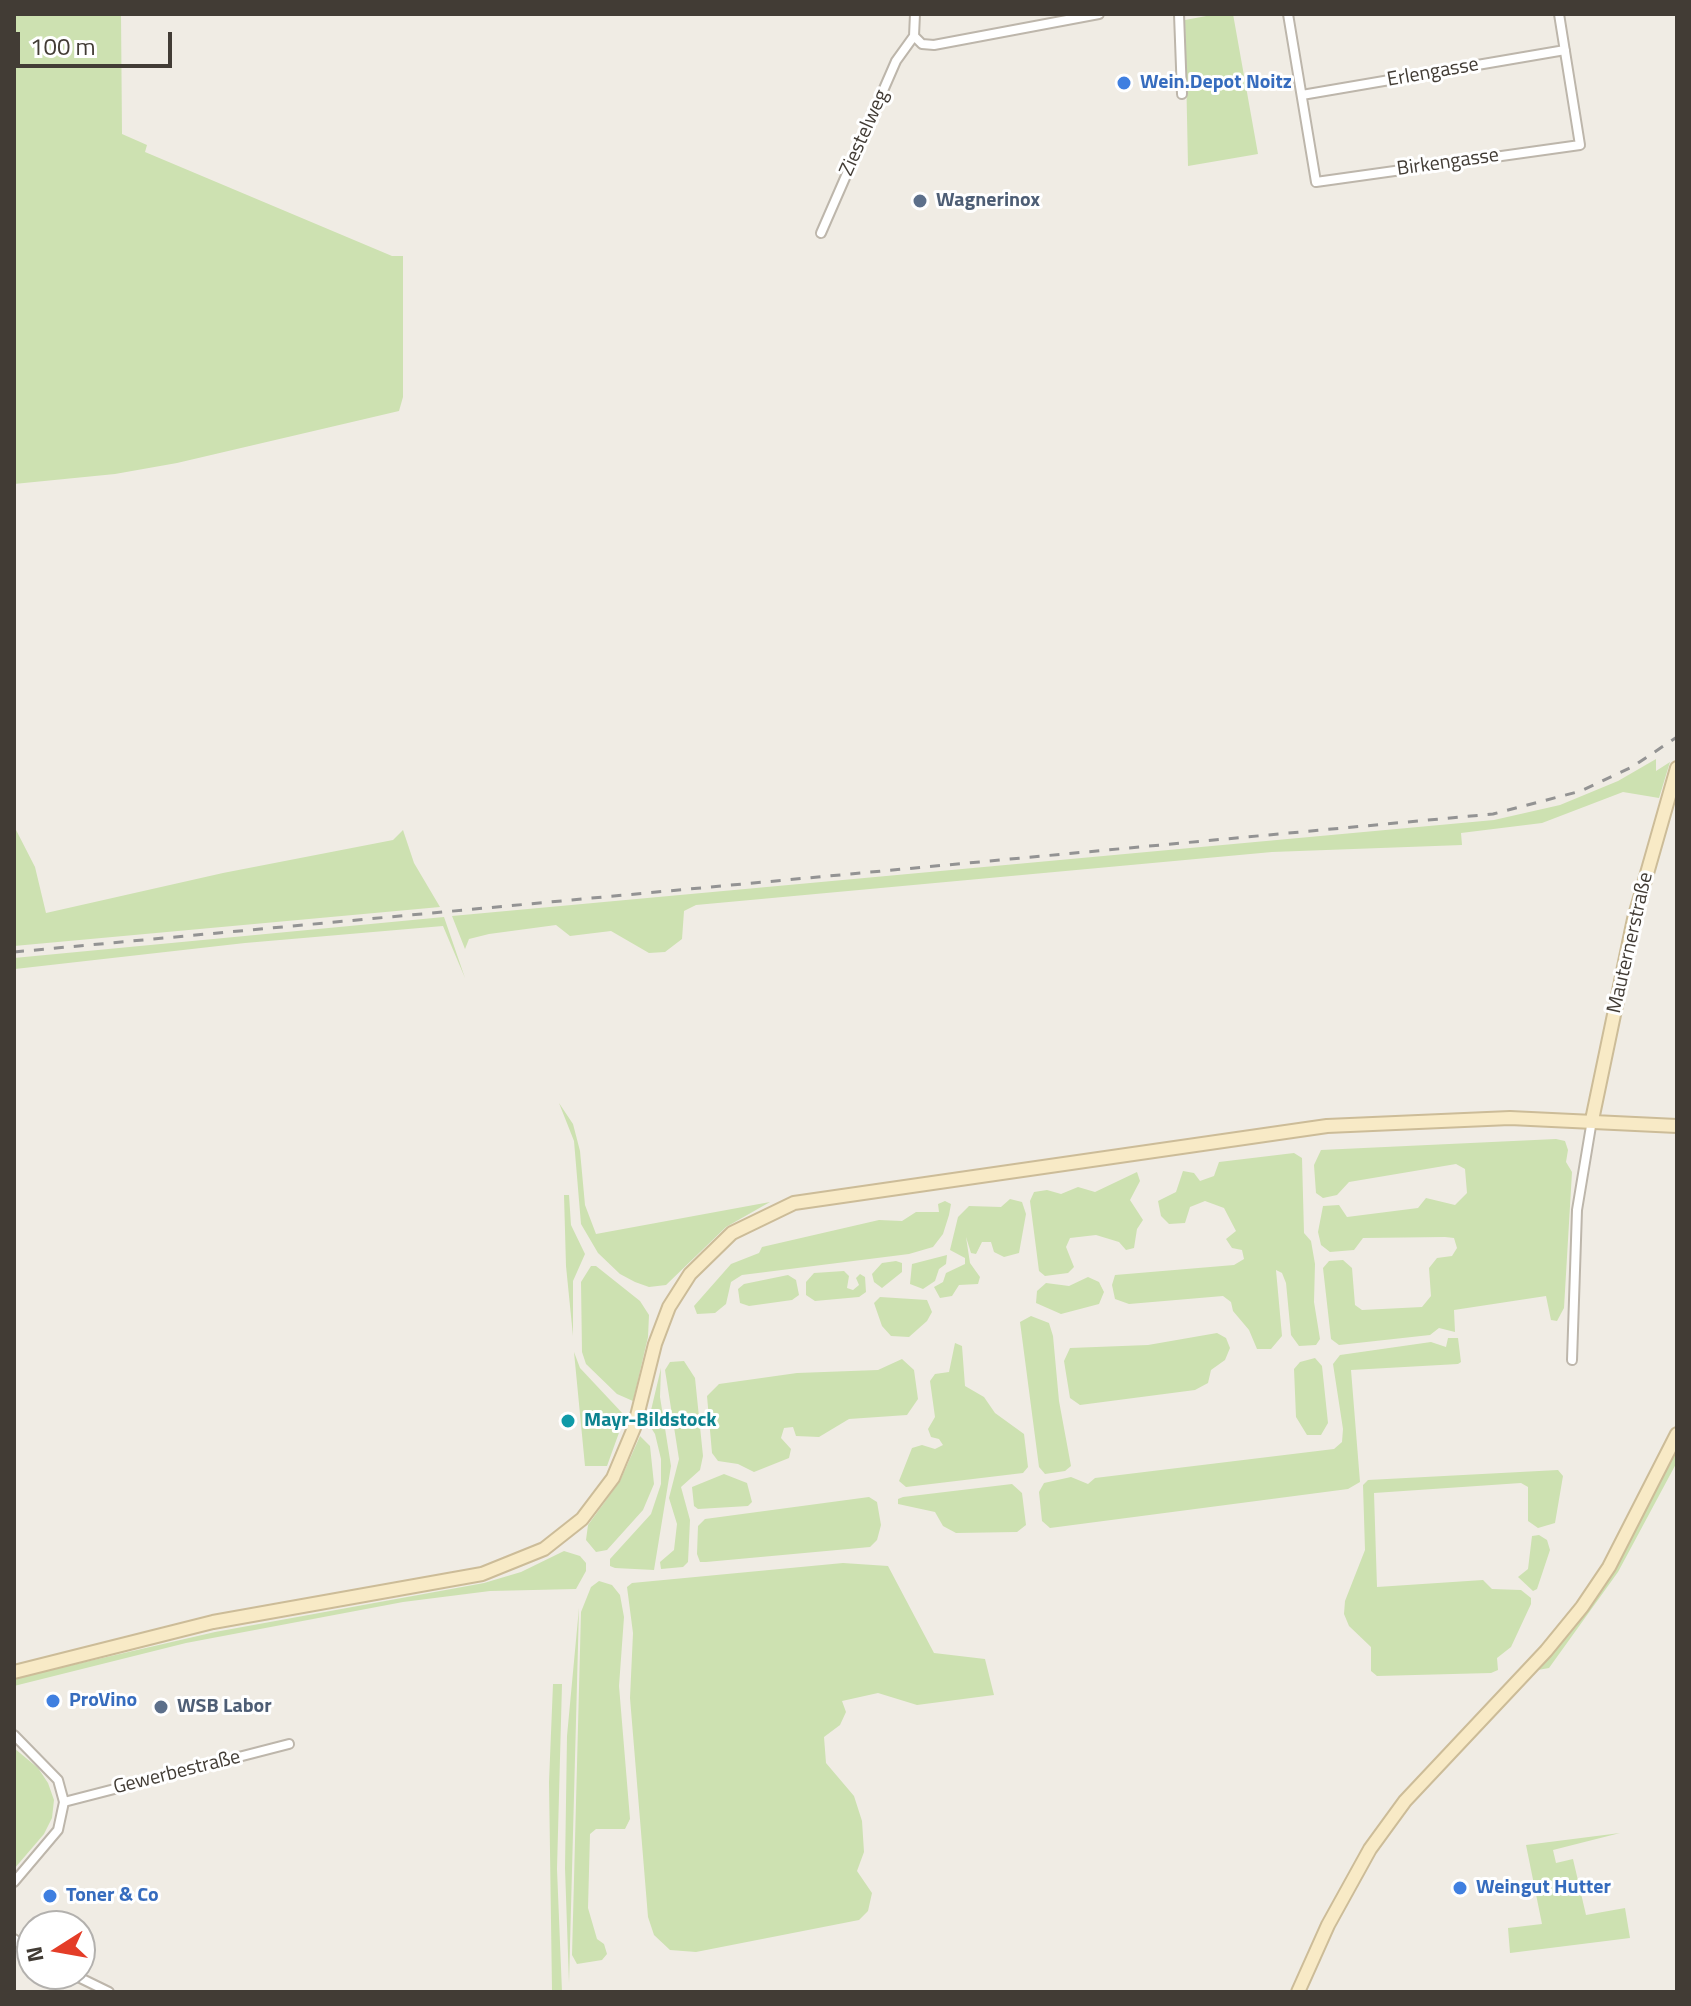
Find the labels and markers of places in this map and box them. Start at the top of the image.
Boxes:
place label: Wein.Depot Noitz [1140,71,1292,95]
marker: Wein.Depot Noitz [1115,74,1133,92]
place label: Wagnerinox [936,189,1040,213]
marker: Wagnerinox [911,192,929,210]
place label: Mayr-Bildstock [584,1409,717,1433]
marker: Mayr-Bildstock [559,1412,577,1430]
place label: ProVino [69,1689,137,1713]
marker: ProVino [44,1692,62,1710]
place label: WSB Labor [177,1695,272,1719]
marker: WSB Labor [152,1698,170,1716]
place label: Weingut Hutter [1476,1876,1611,1900]
marker: Weingut Hutter [1451,1879,1469,1897]
place label: Toner & Co [66,1884,159,1908]
marker: Toner & Co [41,1887,59,1905]

